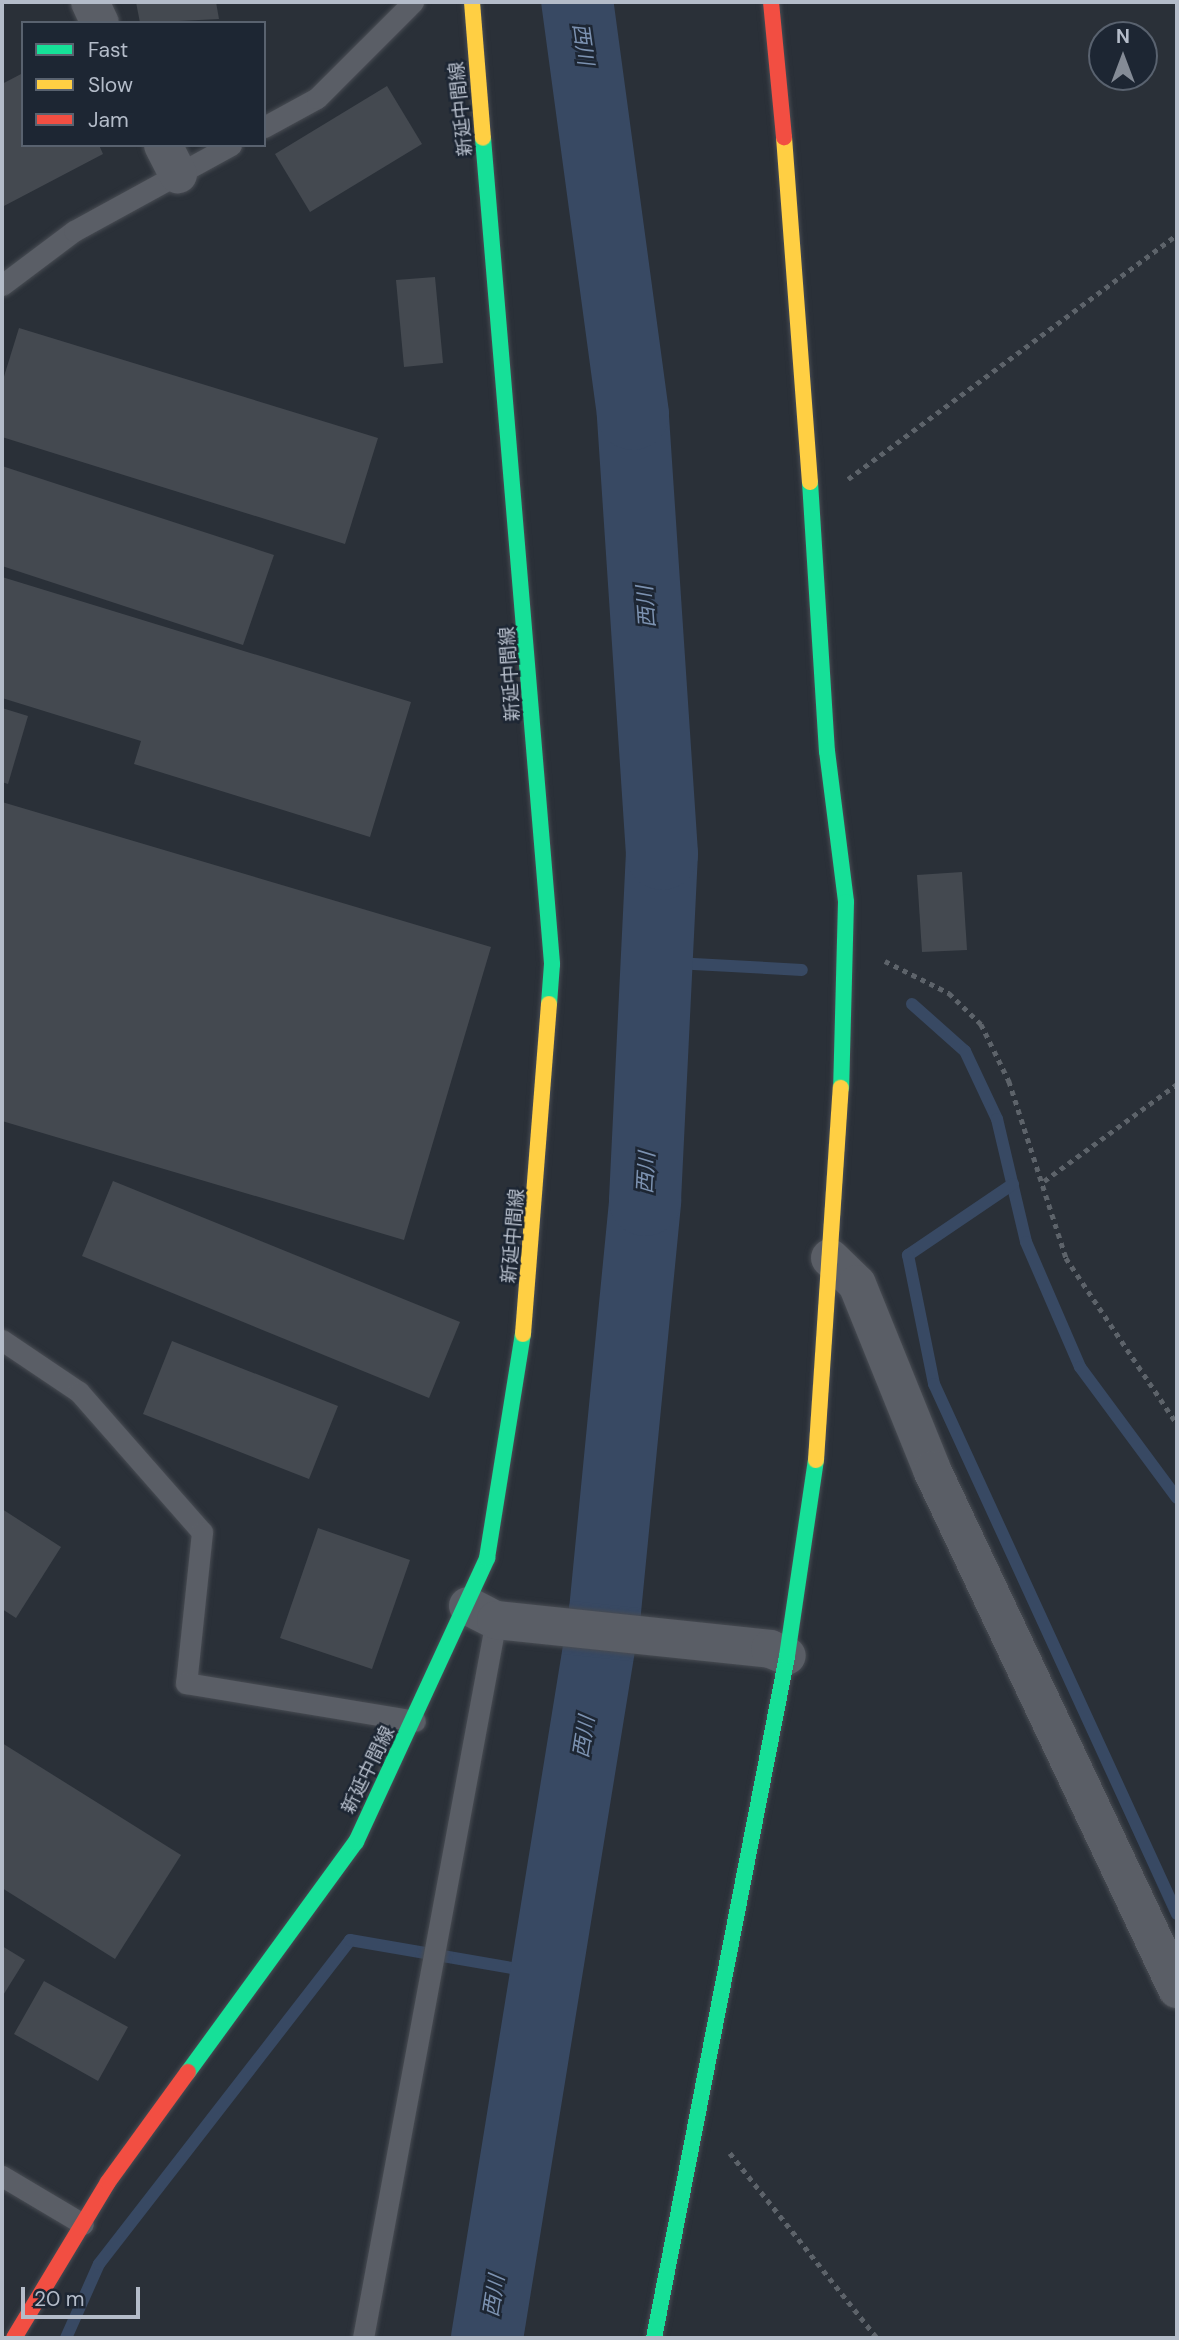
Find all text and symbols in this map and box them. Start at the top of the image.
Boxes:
legend [21,21,266,147]
water label: 西川 [568,21,598,67]
north arrow [1088,21,1158,91]
text: N [1116,24,1130,49]
text: Fast [88,36,128,64]
street label: 新延中間線 [445,61,477,157]
text: Slow [88,71,133,99]
text: Jam [88,106,129,134]
water label: 西川 [632,585,660,629]
street label: 新延中間線 [495,626,525,722]
water label: 西川 [632,1151,660,1195]
street label: 新延中間線 [498,1188,528,1284]
water label: 西川 [568,1714,600,1760]
street label: 新延中間線 [337,1722,399,1818]
water label: 西川 [478,2273,510,2319]
scale bar [24,2274,144,2318]
text: 20 m [34,2285,85,2313]

